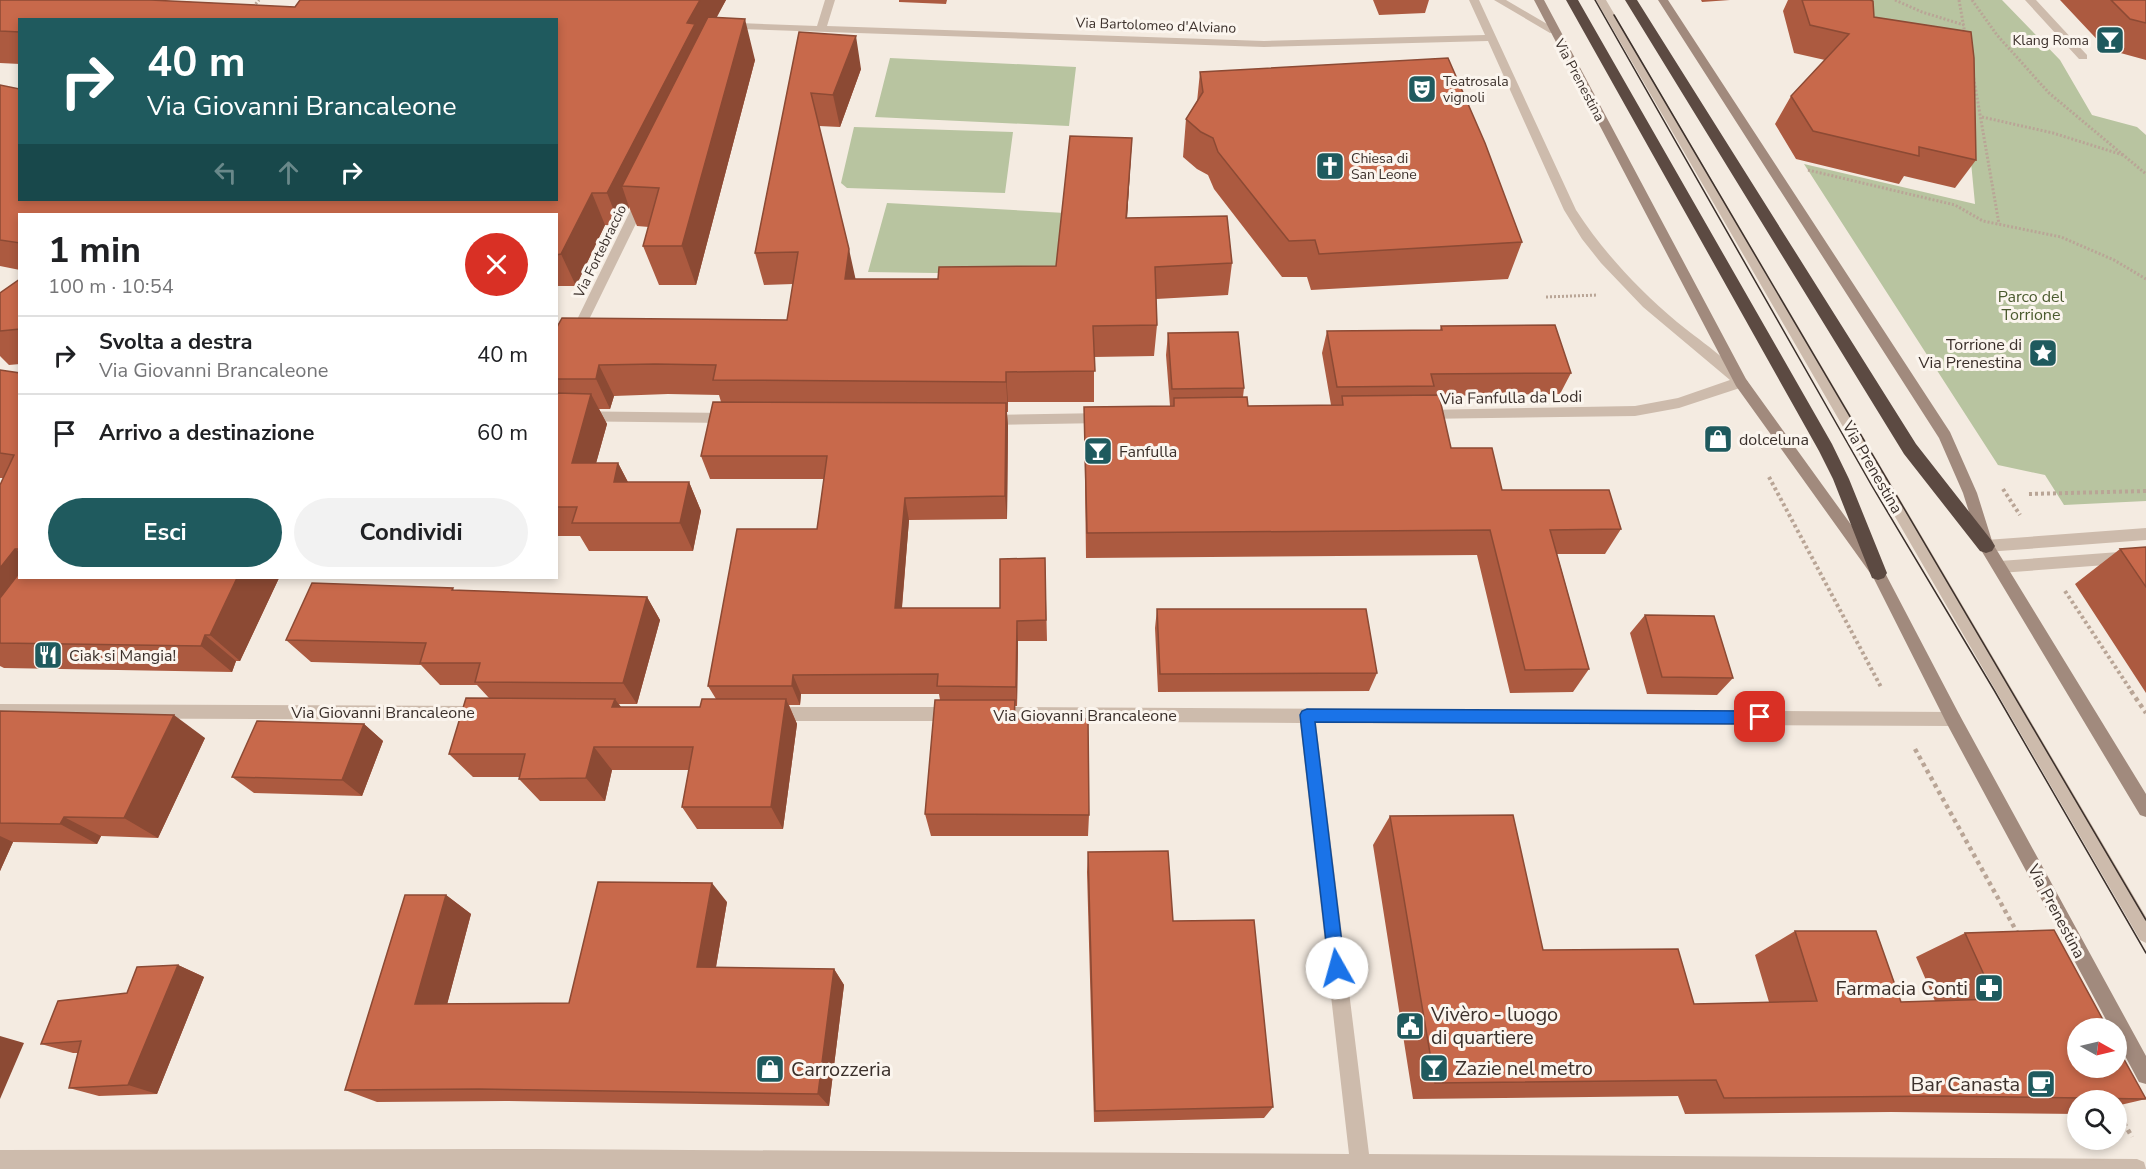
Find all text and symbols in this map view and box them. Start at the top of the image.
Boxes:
street label: Via Bartolomeo d'Alviano [1074,13,1237,38]
bar icon: Klang Roma [2094,24,2126,56]
place label: Klang Roma [2013,31,2089,50]
text: 40 m [147,34,246,91]
street label: Via Prenestina [1549,35,1609,125]
icon: right [48,42,126,120]
place label: Teatrosala vignoli [1443,72,1509,107]
theatre icon: Teatrosala vignoli [1406,73,1438,105]
text: Via Giovanni Brancaleone [147,88,457,125]
place label: Chiesa di San Leone [1351,149,1417,184]
church icon: Chiesa di San Leone [1314,150,1346,182]
icon: left [209,156,242,189]
icon: ahead [272,156,305,189]
icon: right [335,156,368,189]
street label: Via Fortebraccio [569,201,631,302]
text: 1 min [48,226,141,275]
button: close [465,233,528,296]
text: 100 m · 10:54 [48,273,174,300]
park label: Parco del Torrione [1998,286,2065,326]
text: Svolta a destra [99,327,253,357]
place label: Torrione di Via Prenestina [1917,334,2022,374]
place icon: Torrione di Via Prenestina [2027,337,2059,369]
icon: right [48,339,81,372]
text: 40 m [477,340,528,370]
text: Via Giovanni Brancaleone [99,357,328,384]
street label: Via Fanfulla da Lodi [1439,386,1582,410]
street label: Via Prenestina [1836,416,1908,518]
icon: arrive [48,417,81,450]
text: Arrivo a destinazione [99,418,314,448]
text: 60 m [477,418,528,448]
shop icon: dolceluna [1702,423,1734,455]
place label: dolceluna [1739,429,1809,451]
bar icon: Fanfulla [1082,435,1114,467]
place label: Fanfulla [1119,441,1177,463]
button: Esci [48,498,282,567]
button: Condividi [294,498,528,567]
restaurant icon: Ciak si Mangia! [32,639,64,671]
place label: Ciak si Mangia! [69,645,176,667]
pin [1734,691,1785,742]
icon: arrive [1743,700,1776,733]
street label: Via Giovanni Brancaleone [290,702,475,724]
street label: Via Giovanni Brancaleone [992,705,1177,727]
street label: Via Prenestina [2022,860,2090,962]
position arrow [1305,936,1369,1000]
pharmacy icon: Farmacia Conti [1973,972,2005,1004]
place label: Farmacia Conti [1835,975,1968,1002]
place label: Vivèro - luogo di quartiere [1430,1001,1558,1051]
public building icon: Vivèro - luogo di quartiere [1394,1010,1426,1042]
north arrow [2067,1018,2127,1078]
map controls [2067,1018,2127,1150]
bar icon: Zazie nel metro [1418,1052,1450,1084]
shop icon: Carrozzeria [754,1053,786,1085]
place label: Zazie nel metro [1455,1055,1593,1082]
place label: Carrozzeria [791,1056,891,1083]
cafe icon: Bar Canasta [2025,1068,2057,1100]
place label: Bar Canasta [1911,1071,2020,1098]
button: search [2067,1090,2127,1150]

